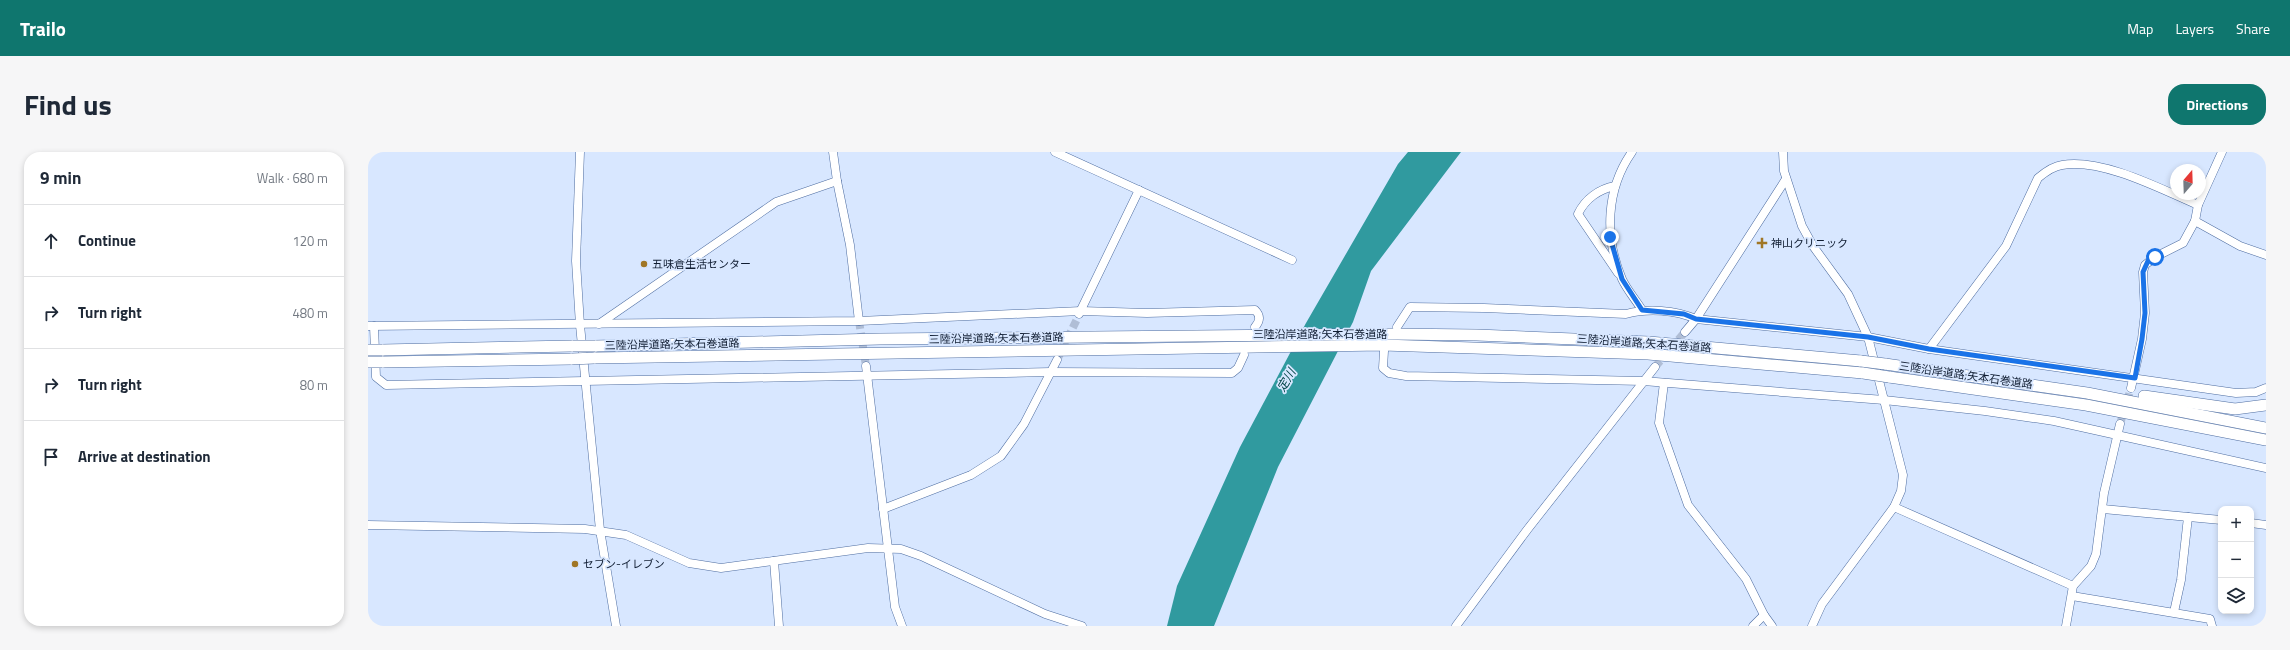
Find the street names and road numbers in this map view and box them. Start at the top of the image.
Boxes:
street label: 三陸沿岸道路;矢本石巻道路 [1253,326,1387,342]
street label: 三陸沿岸道路;矢本石巻道路 [929,329,1063,347]
street label: 三陸沿岸道路;矢本石巻道路 [1576,330,1712,356]
street label: 三陸沿岸道路;矢本石巻道路 [605,335,739,353]
street label: 三陸沿岸道路;矢本石巻道路 [1898,358,2034,392]

